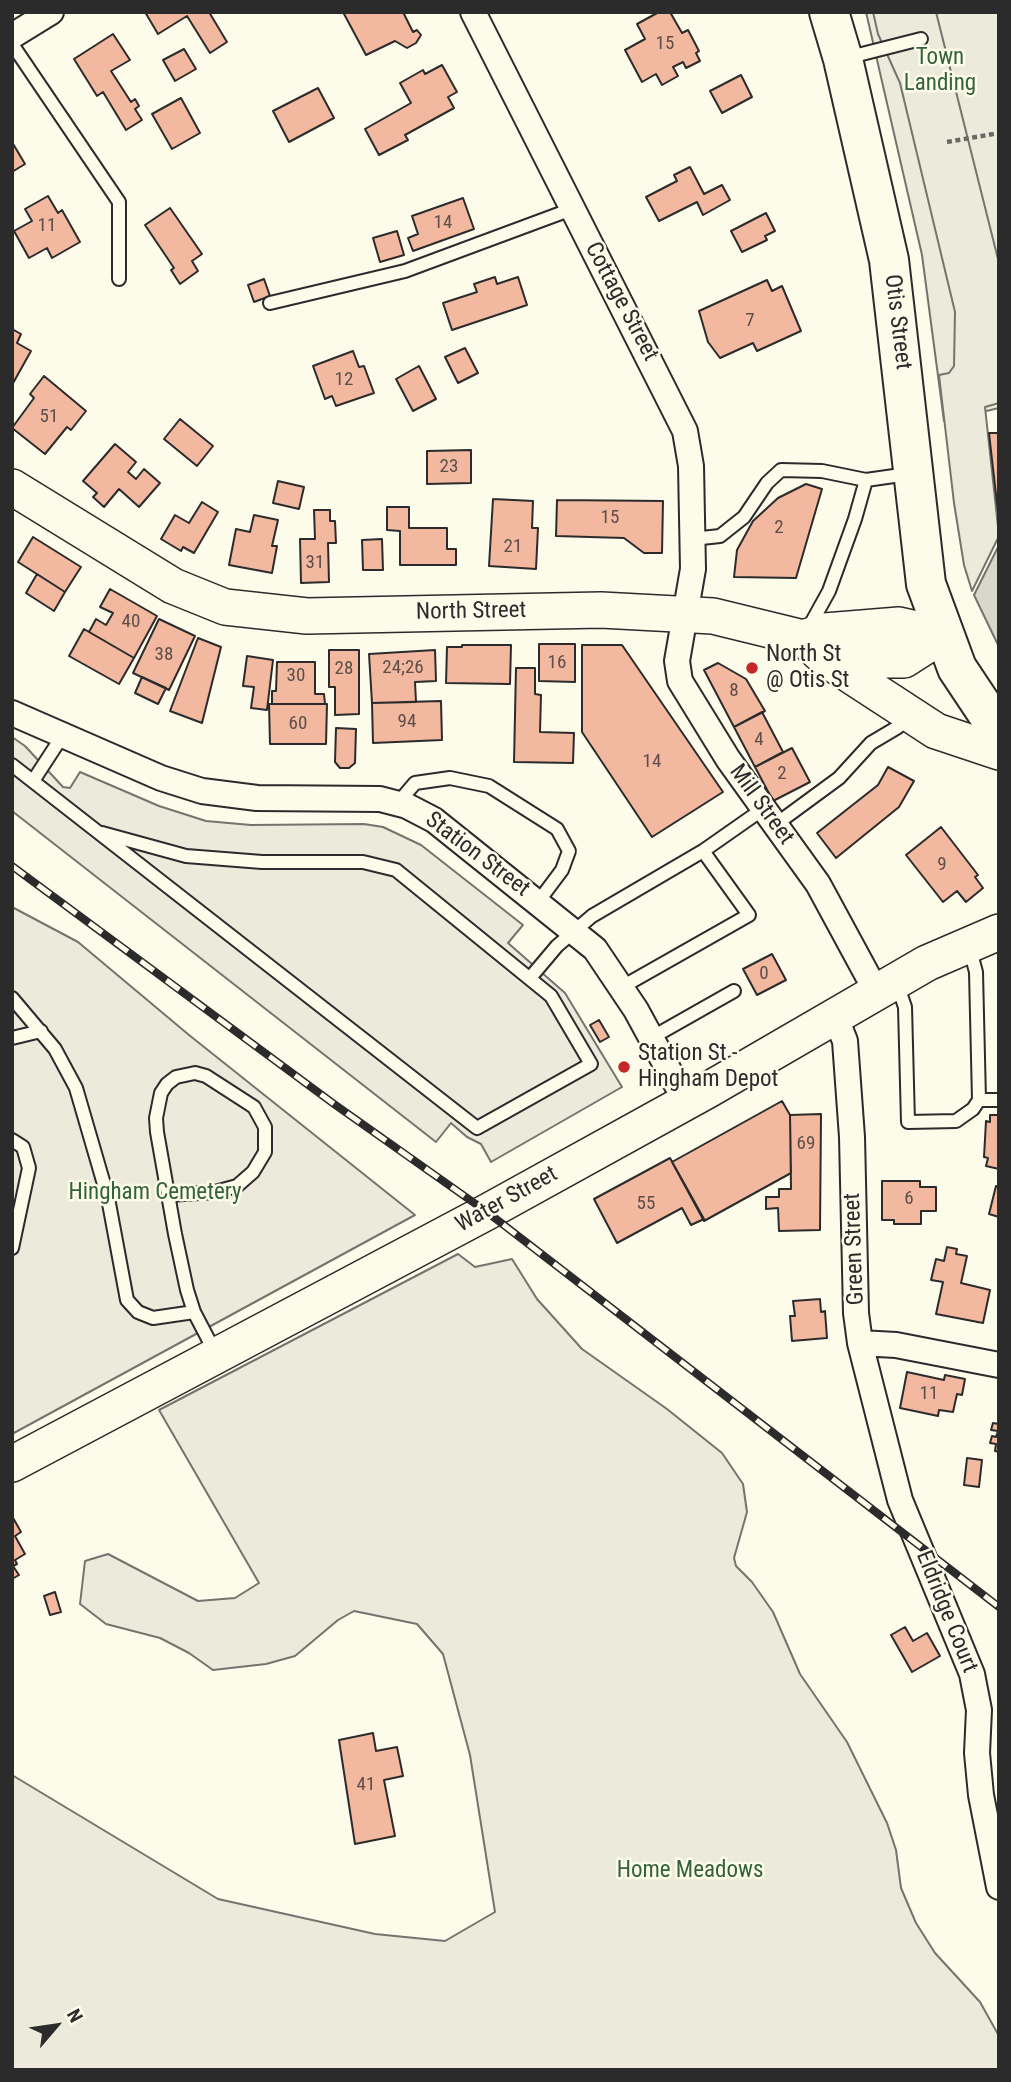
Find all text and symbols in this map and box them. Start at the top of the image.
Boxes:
house number: 15 [656,33,674,55]
park label: Town Landing [904,44,976,98]
house number: 14 [434,212,452,234]
house number: 11 [38,215,56,237]
street label: Cottage Street [578,238,664,366]
street label: Otis Street [877,273,917,371]
house number: 7 [745,310,755,332]
house number: 12 [335,369,353,391]
house number: 51 [40,406,58,428]
house number: 23 [440,456,458,478]
house number: 15 [601,507,619,529]
house number: 2 [774,517,784,539]
house number: 21 [504,536,522,558]
house number: 31 [306,552,324,574]
street label: North Street [416,597,526,627]
house number: 40 [122,611,140,633]
place label: North St @ Otis St [766,641,849,695]
house number: 38 [155,644,173,666]
house number: 16 [548,652,566,674]
house number: 24;26 [382,657,424,679]
house number: 28 [335,658,353,680]
marker: North St @ Otis St [744,660,760,676]
house number: 30 [287,665,305,687]
house number: 8 [729,680,739,702]
house number: 94 [398,711,416,733]
house number: 60 [289,713,307,735]
house number: 4 [754,729,764,751]
house number: 14 [643,751,661,773]
street label: Mill Street [723,760,799,850]
house number: 2 [777,763,787,785]
street label: Station Street [419,807,535,903]
house number: 9 [937,854,947,876]
house number: 0 [759,963,769,985]
place label: Station St - Hingham Depot [638,1040,778,1094]
marker: Station St - Hingham Depot [616,1059,632,1075]
house number: 69 [797,1133,815,1155]
street label: Water Street [451,1161,563,1239]
park label: Hingham Cemetery [68,1179,242,1207]
house number: 6 [904,1188,914,1210]
street label: Green Street [839,1192,871,1306]
house number: 55 [637,1193,655,1215]
house number: 11 [920,1383,938,1405]
street label: Eldridge Court [909,1547,983,1677]
house number: 41 [357,1774,375,1796]
park label: Home Meadows [617,1857,763,1885]
north arrow [21,1991,91,2061]
text: N [62,2005,88,2026]

